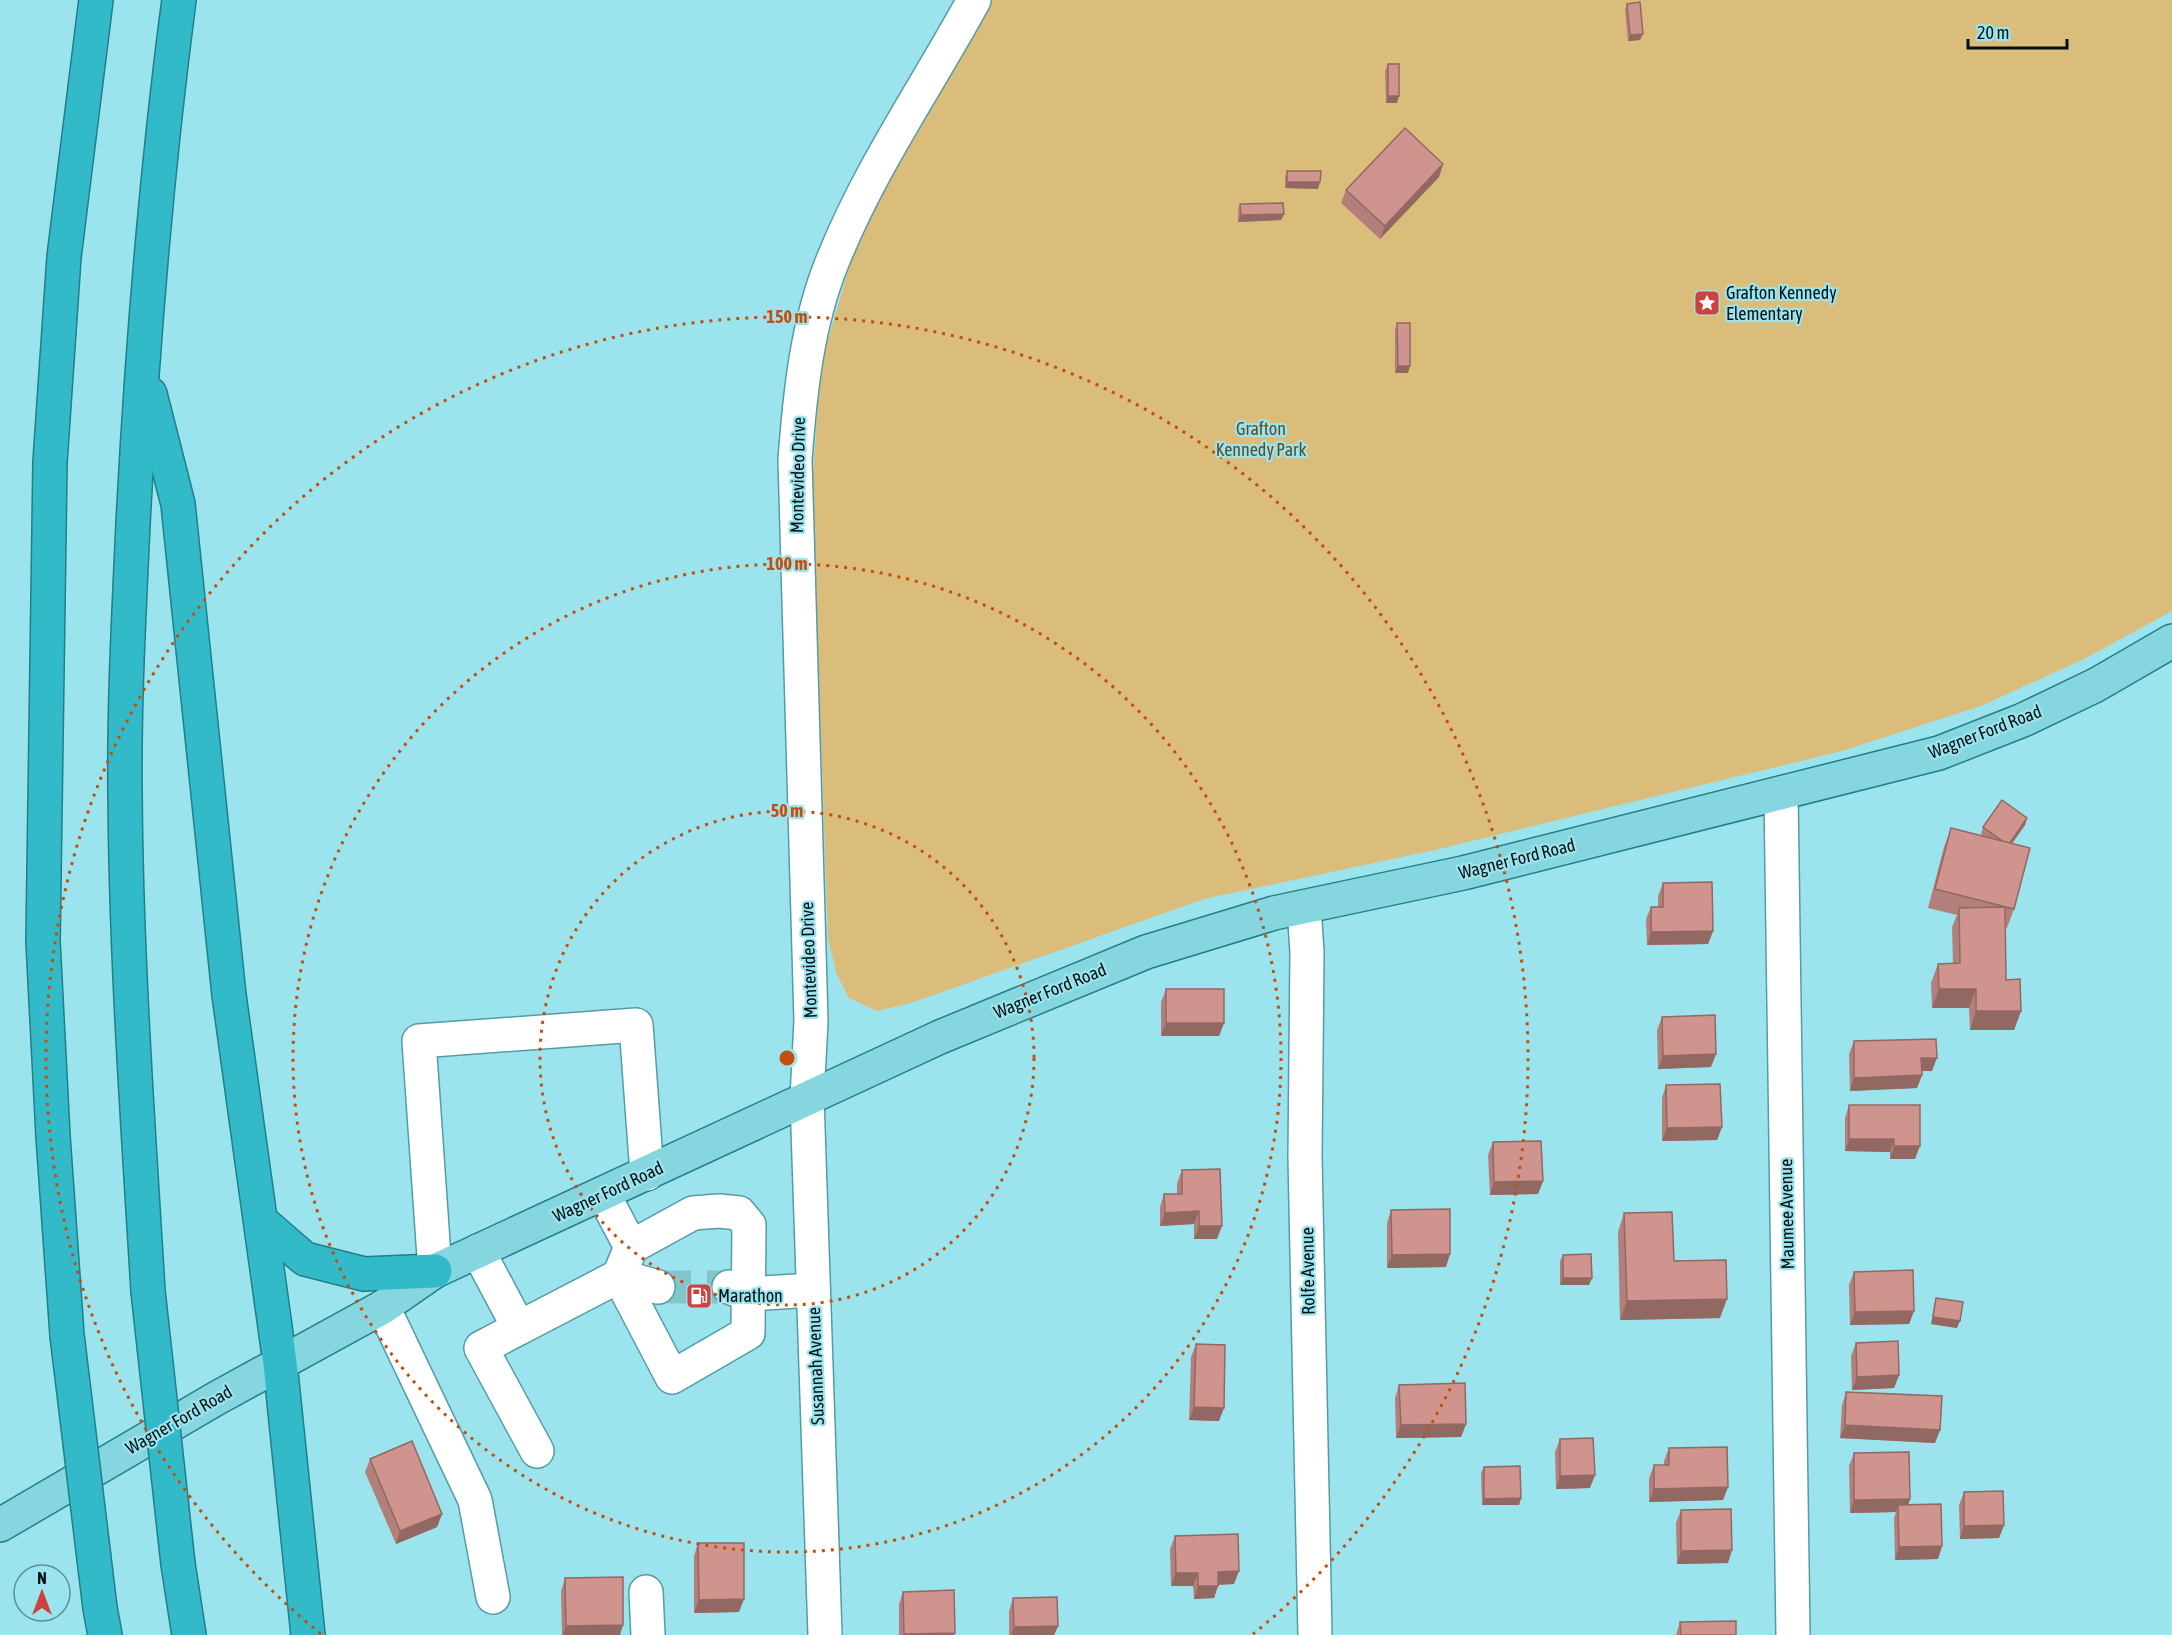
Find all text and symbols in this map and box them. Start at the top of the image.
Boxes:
scale bar [1968,12,2067,50]
text: 20 m [1977,22,2009,43]
place label: Grafton Kennedy Elementary [1726,282,1837,324]
place icon: Grafton Kennedy Elementary [1692,288,1722,318]
text: 150 m [767,306,807,327]
street label: Montevideo Drive [786,417,809,533]
park label: Grafton Kennedy Park [1216,418,1306,460]
text: 100 m [767,553,807,574]
street label: Wagner Ford Road [1925,700,2044,763]
text: 50 m [771,800,803,821]
street label: Wagner Ford Road [1456,834,1577,883]
street label: Montevideo Drive [796,902,821,1018]
street label: Wagner Ford Road [991,958,1109,1023]
centre of rings [777,1048,797,1068]
street label: Wagner Ford Road [549,1157,666,1226]
street label: Maumee Avenue [1775,1159,1798,1270]
street label: Rolfe Avenue [1296,1227,1319,1315]
fuel station icon: Marathon [684,1281,714,1311]
place label: Marathon [718,1285,783,1306]
street label: Susannah Avenue [803,1307,828,1425]
street label: Wagner Ford Road [122,1381,236,1458]
north arrow [12,1563,72,1623]
text: N [37,1569,47,1587]

